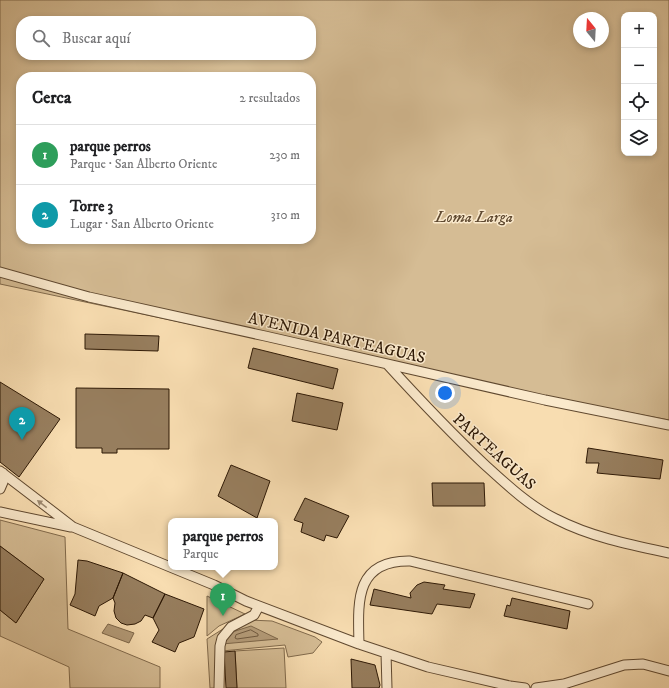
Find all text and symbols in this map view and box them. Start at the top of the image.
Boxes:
north arrow [573,12,609,48]
map controls [621,12,657,156]
button: + [621,12,657,48]
search box [16,16,316,60]
icon: search [30,27,52,49]
text: Buscar aquí [62,29,130,48]
button: − [621,48,657,84]
button: locate [621,84,657,120]
text: Cerca [32,87,71,109]
text: 2 resultados [239,90,300,106]
button: layers [621,120,657,156]
text: parque perros [70,137,151,156]
text: 1 [43,147,47,163]
text: 230 m [269,147,300,163]
text: Parque · San Alberto Oriente [70,156,217,172]
text: Torre 3 [70,197,113,216]
text: 2 [42,207,48,223]
text: 310 m [271,207,300,223]
park label: Loma Larga [434,207,513,227]
text: Lugar · San Alberto Oriente [70,216,214,232]
street label: AVENIDA PARTEAGUAS [246,308,427,368]
your location [435,383,455,403]
pin: 2 [9,407,35,440]
street label: PARTEAGUAS [449,409,540,494]
one-way arrow [37,500,47,508]
popup [168,518,278,570]
text: parque perros [183,527,263,546]
text: Parque [183,546,219,562]
pin: 1 [210,583,236,616]

